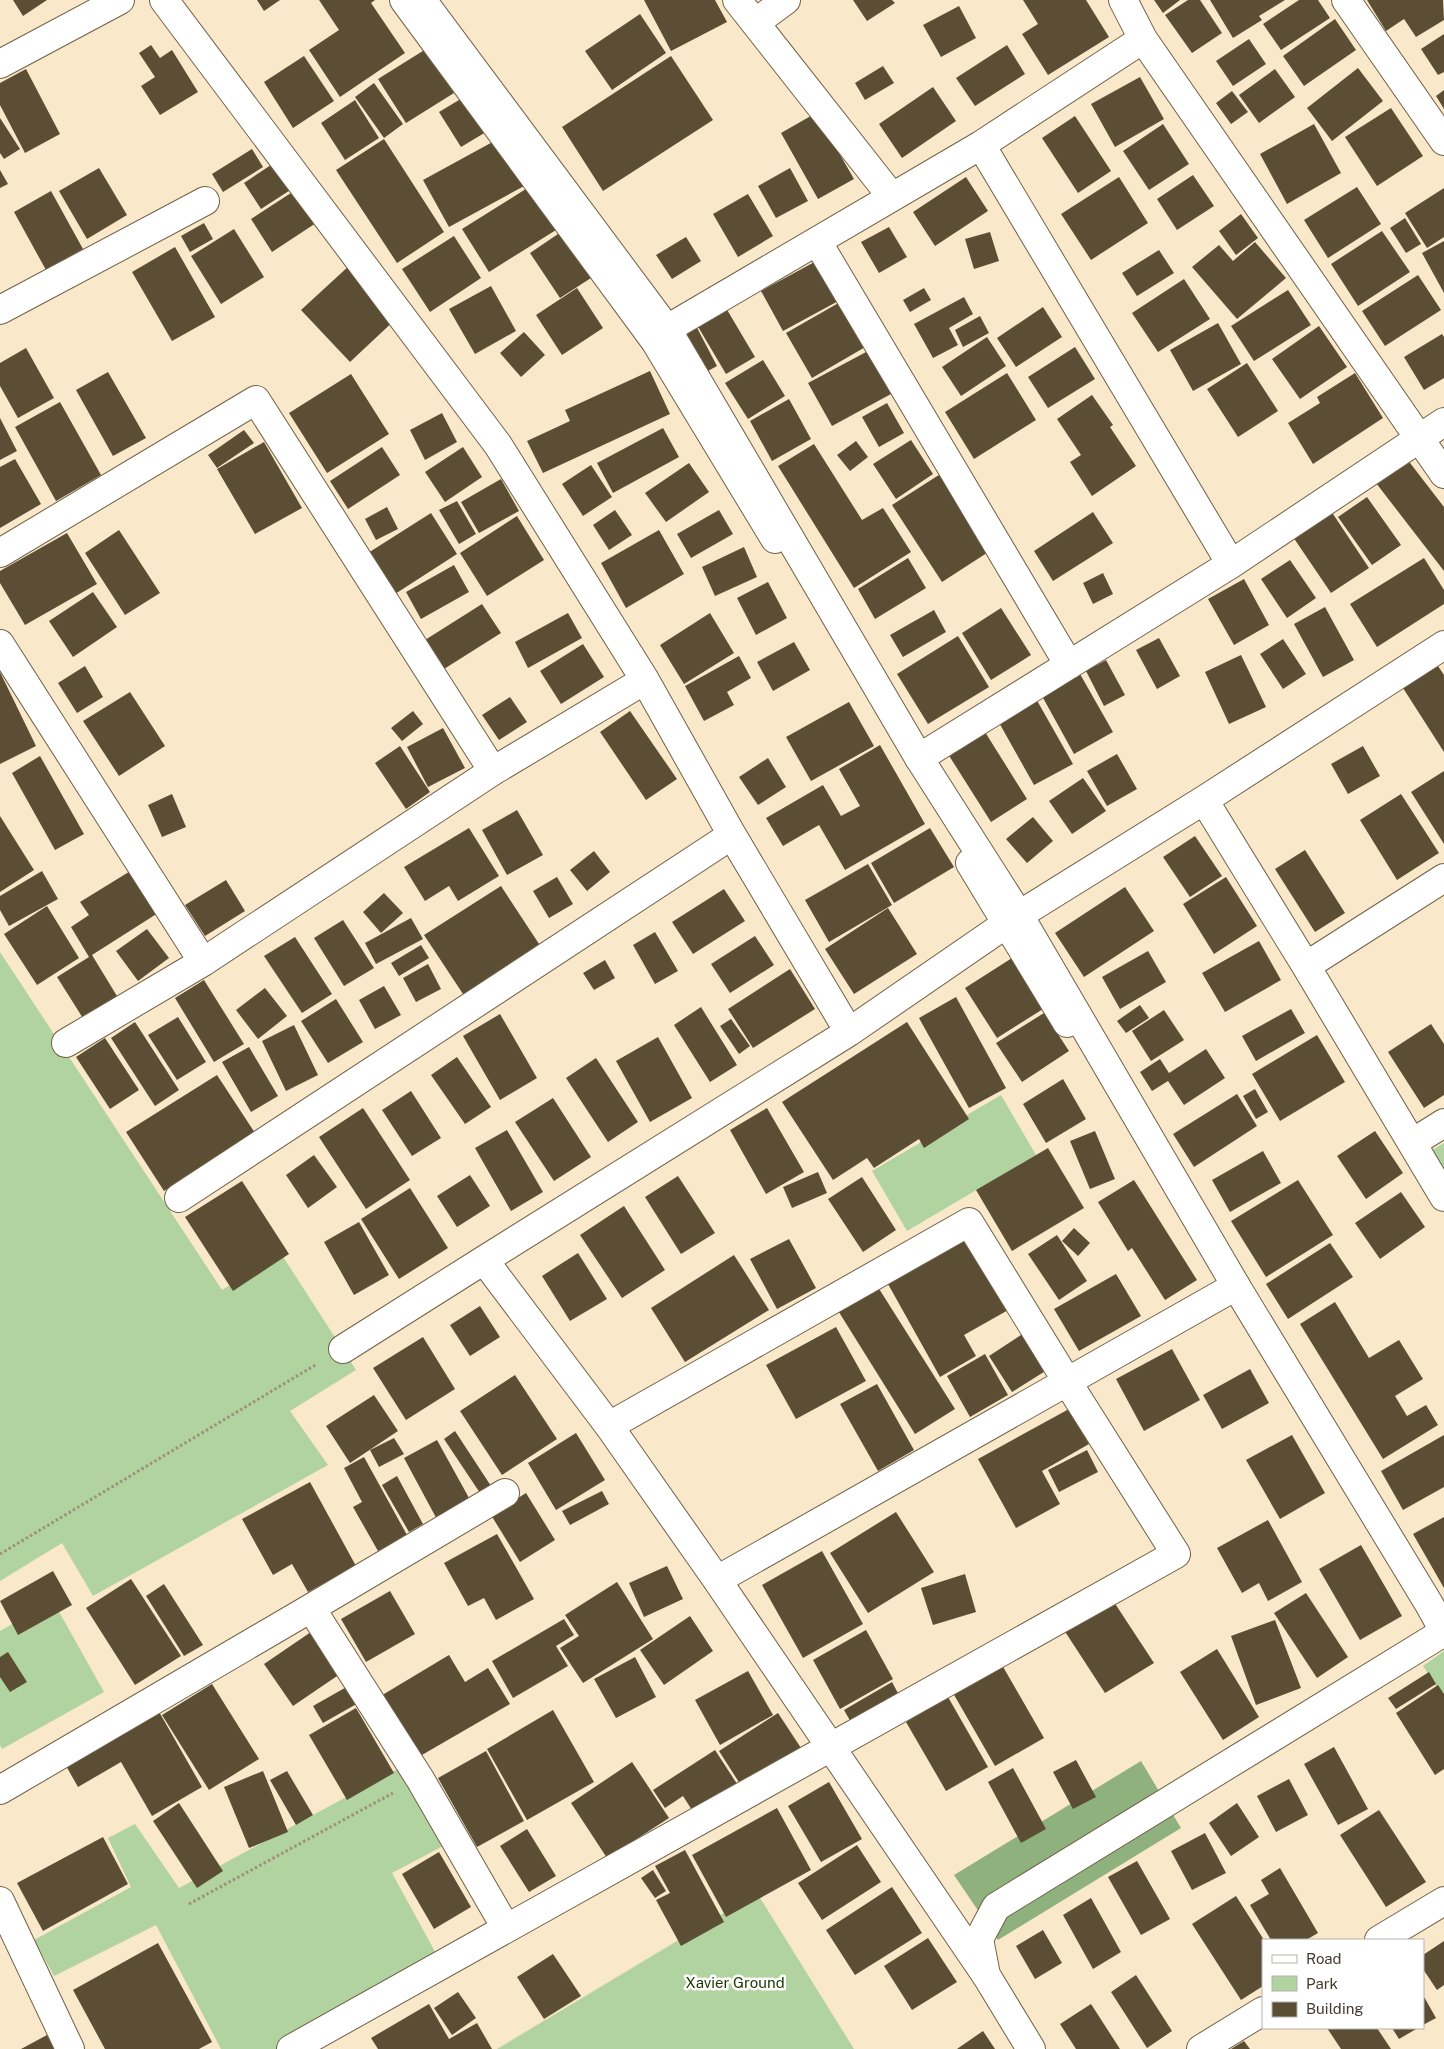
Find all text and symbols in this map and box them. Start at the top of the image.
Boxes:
legend [1262,1939,1424,2029]
text: Road [1306,1950,1342,1967]
park label: Xavier Ground [685,1974,785,1991]
text: Park [1306,1975,1338,1992]
text: Building [1306,2000,1364,2017]

